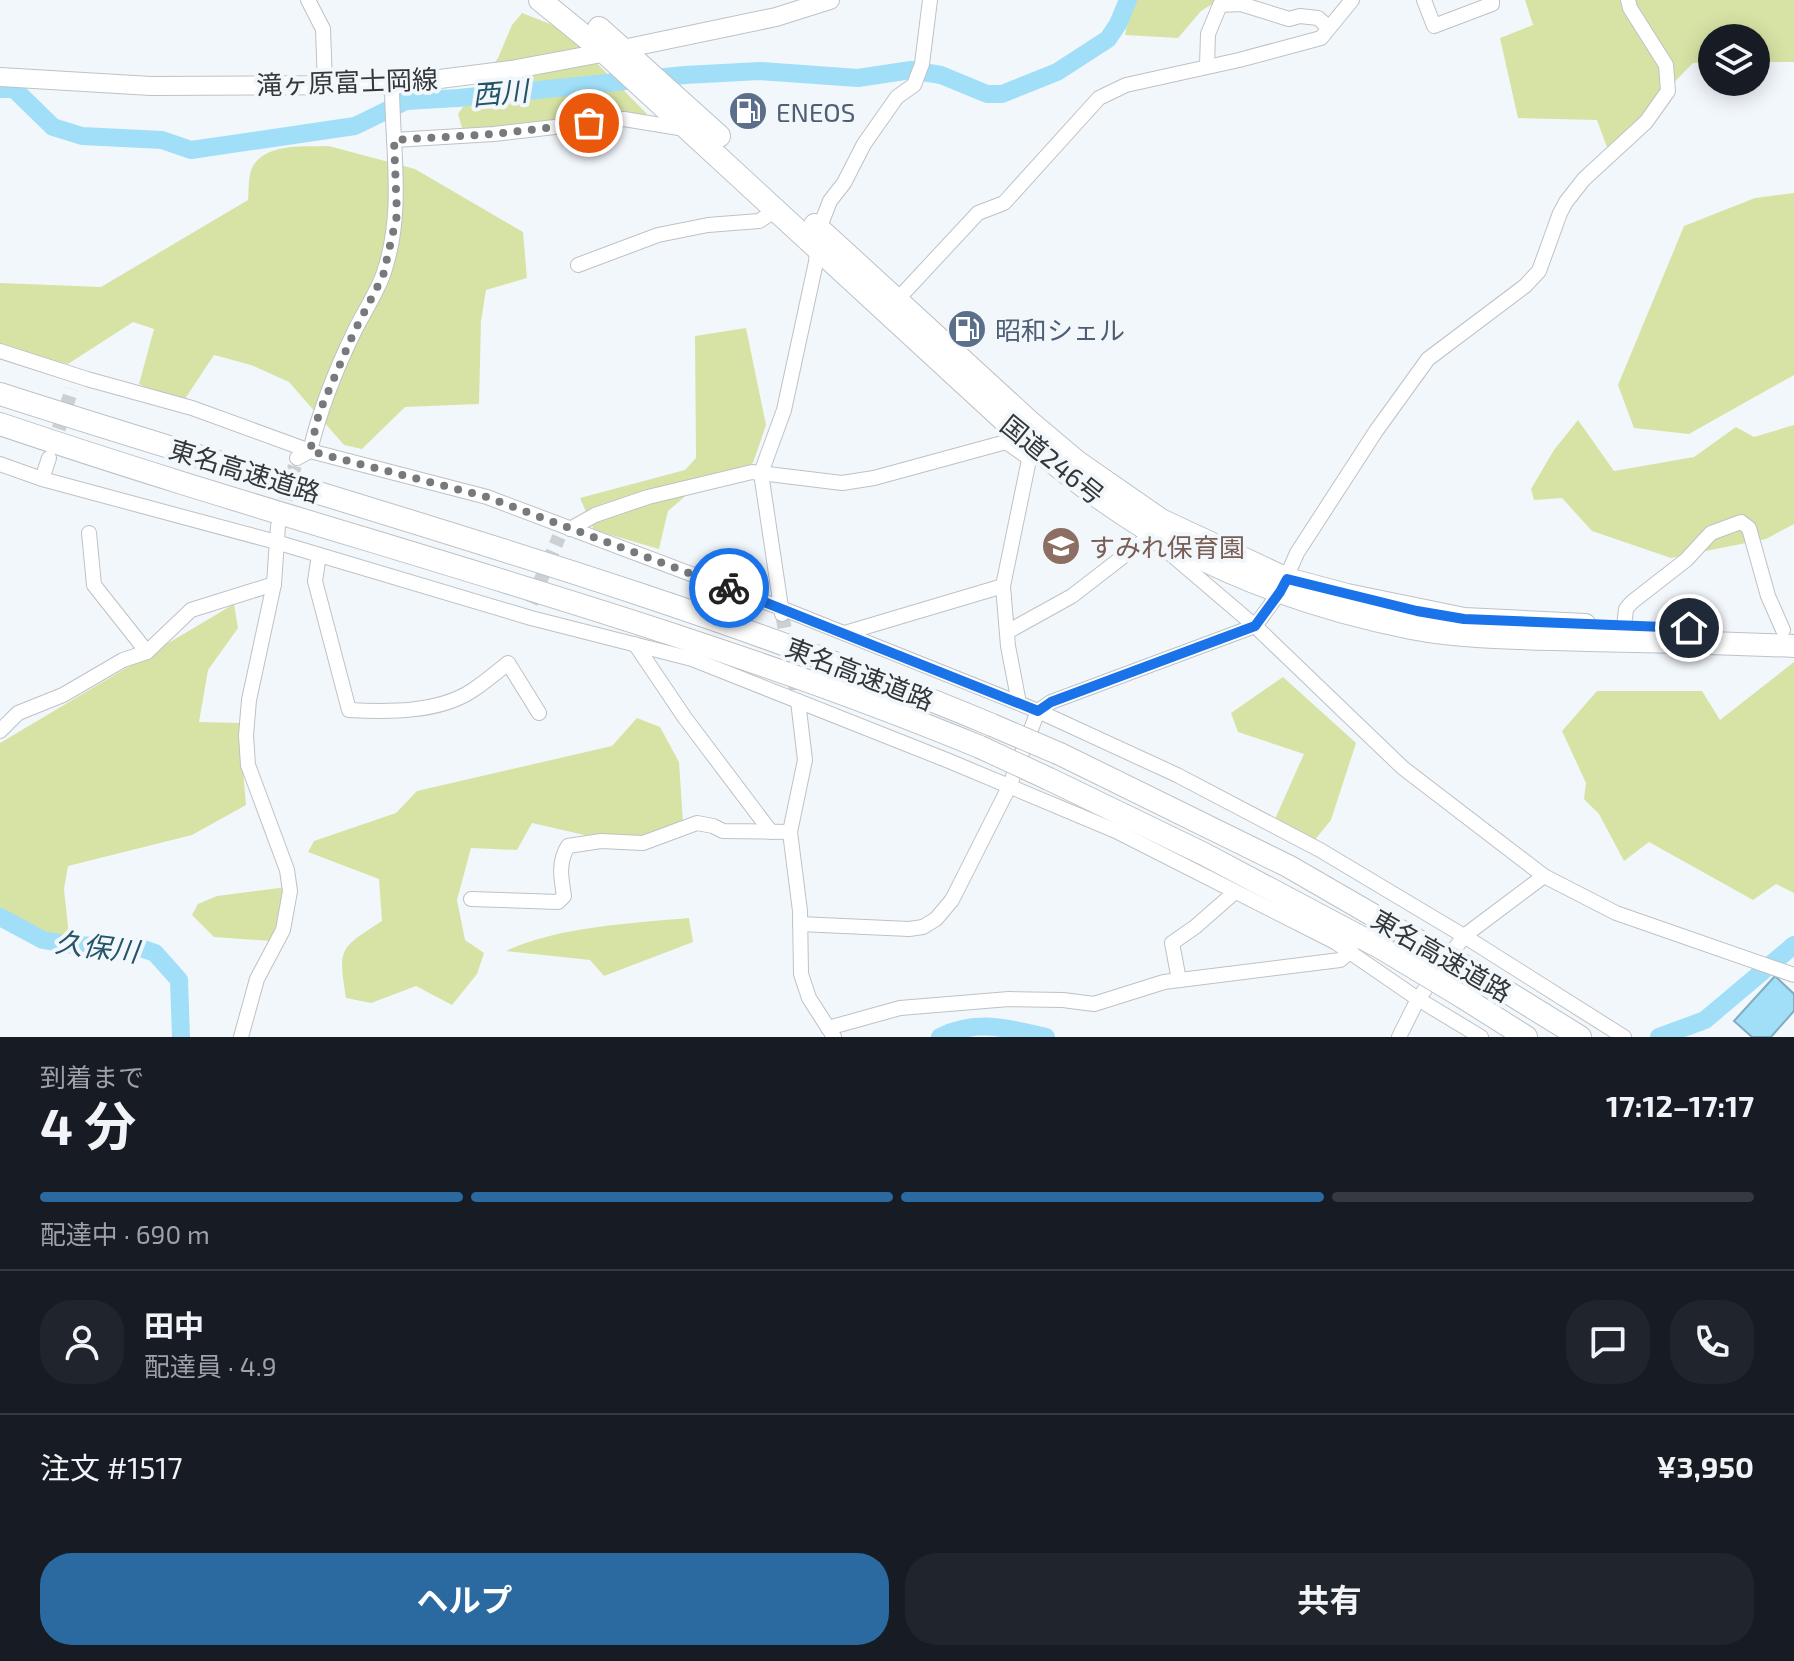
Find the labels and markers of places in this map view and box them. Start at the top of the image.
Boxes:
pin [555,89,623,157]
fuel station icon: ENEOS [727,90,769,132]
place label: ENEOS [776,96,855,127]
fuel station icon: 昭和シェル [946,308,988,350]
place label: 昭和シェル [995,314,1125,345]
school or university icon: すみれ保育園 [1040,525,1082,567]
place label: すみれ保育園 [1089,531,1245,562]
pin [1655,594,1723,662]

